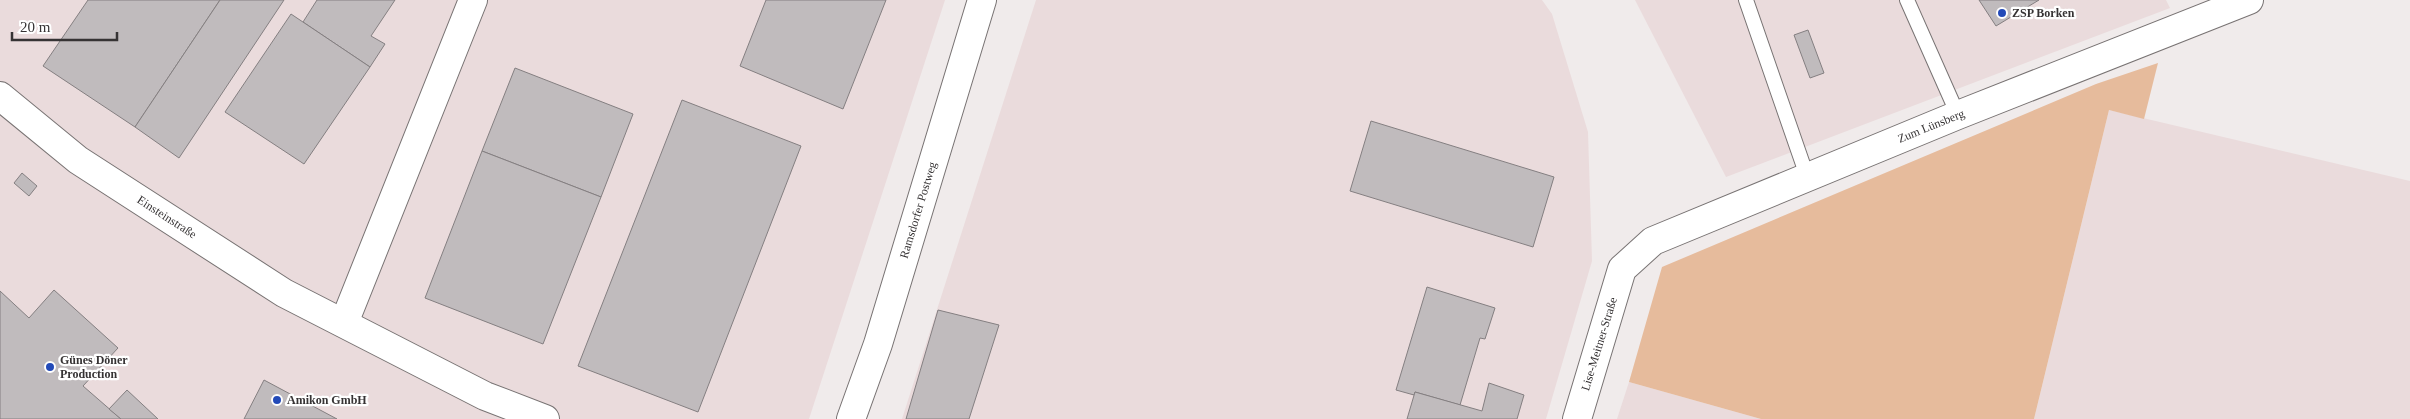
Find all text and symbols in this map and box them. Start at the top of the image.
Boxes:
place label: ZSP Borken [2012,6,2075,20]
marker: ZSP Borken [1996,7,2008,19]
scale bar [12,10,118,42]
text: 20 m [20,19,51,35]
street label: Zum Lünsberg [1896,106,1966,146]
street label: Ramsdorfer Postweg [897,160,939,260]
street label: Einsteinstraße [135,193,199,241]
street label: Lise-Meitner-Straße [1578,296,1620,392]
place label: Günes Döner Production [60,353,128,381]
marker: Günes Döner Production [44,361,56,373]
place label: Amikon GmbH [287,393,367,407]
marker: Amikon GmbH [271,394,283,406]

